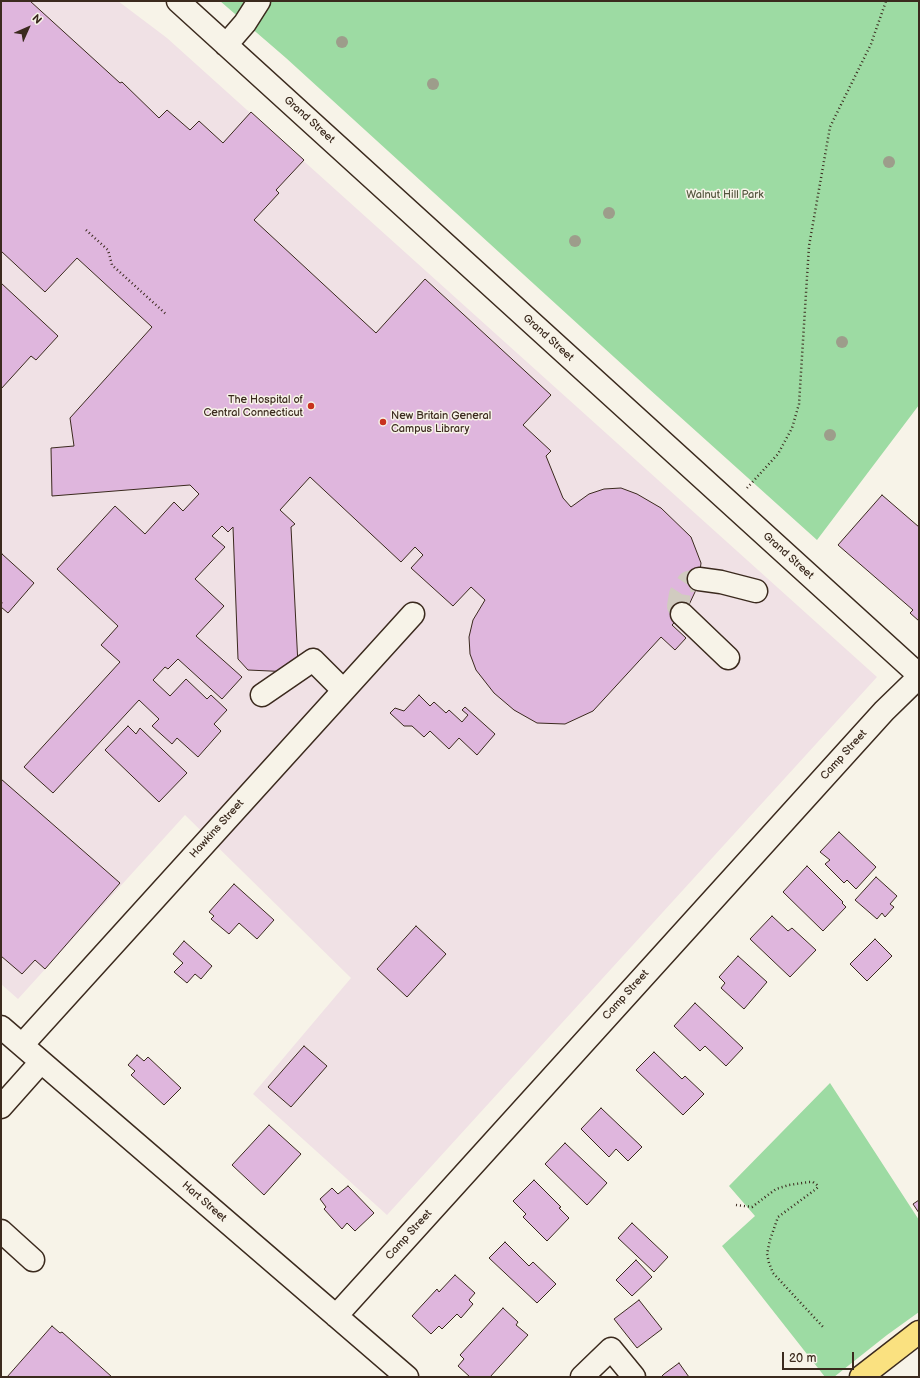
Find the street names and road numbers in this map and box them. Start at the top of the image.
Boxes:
street label: Grand Street [281,94,337,146]
street label: Grand Street [520,312,576,364]
street label: Grand Street [760,530,816,582]
street label: Camp Street [818,727,870,783]
street label: Hawkins Street [187,797,247,861]
street label: Camp Street [600,967,652,1023]
street label: Hart Street [179,1179,229,1225]
street label: Camp Street [383,1207,435,1263]

